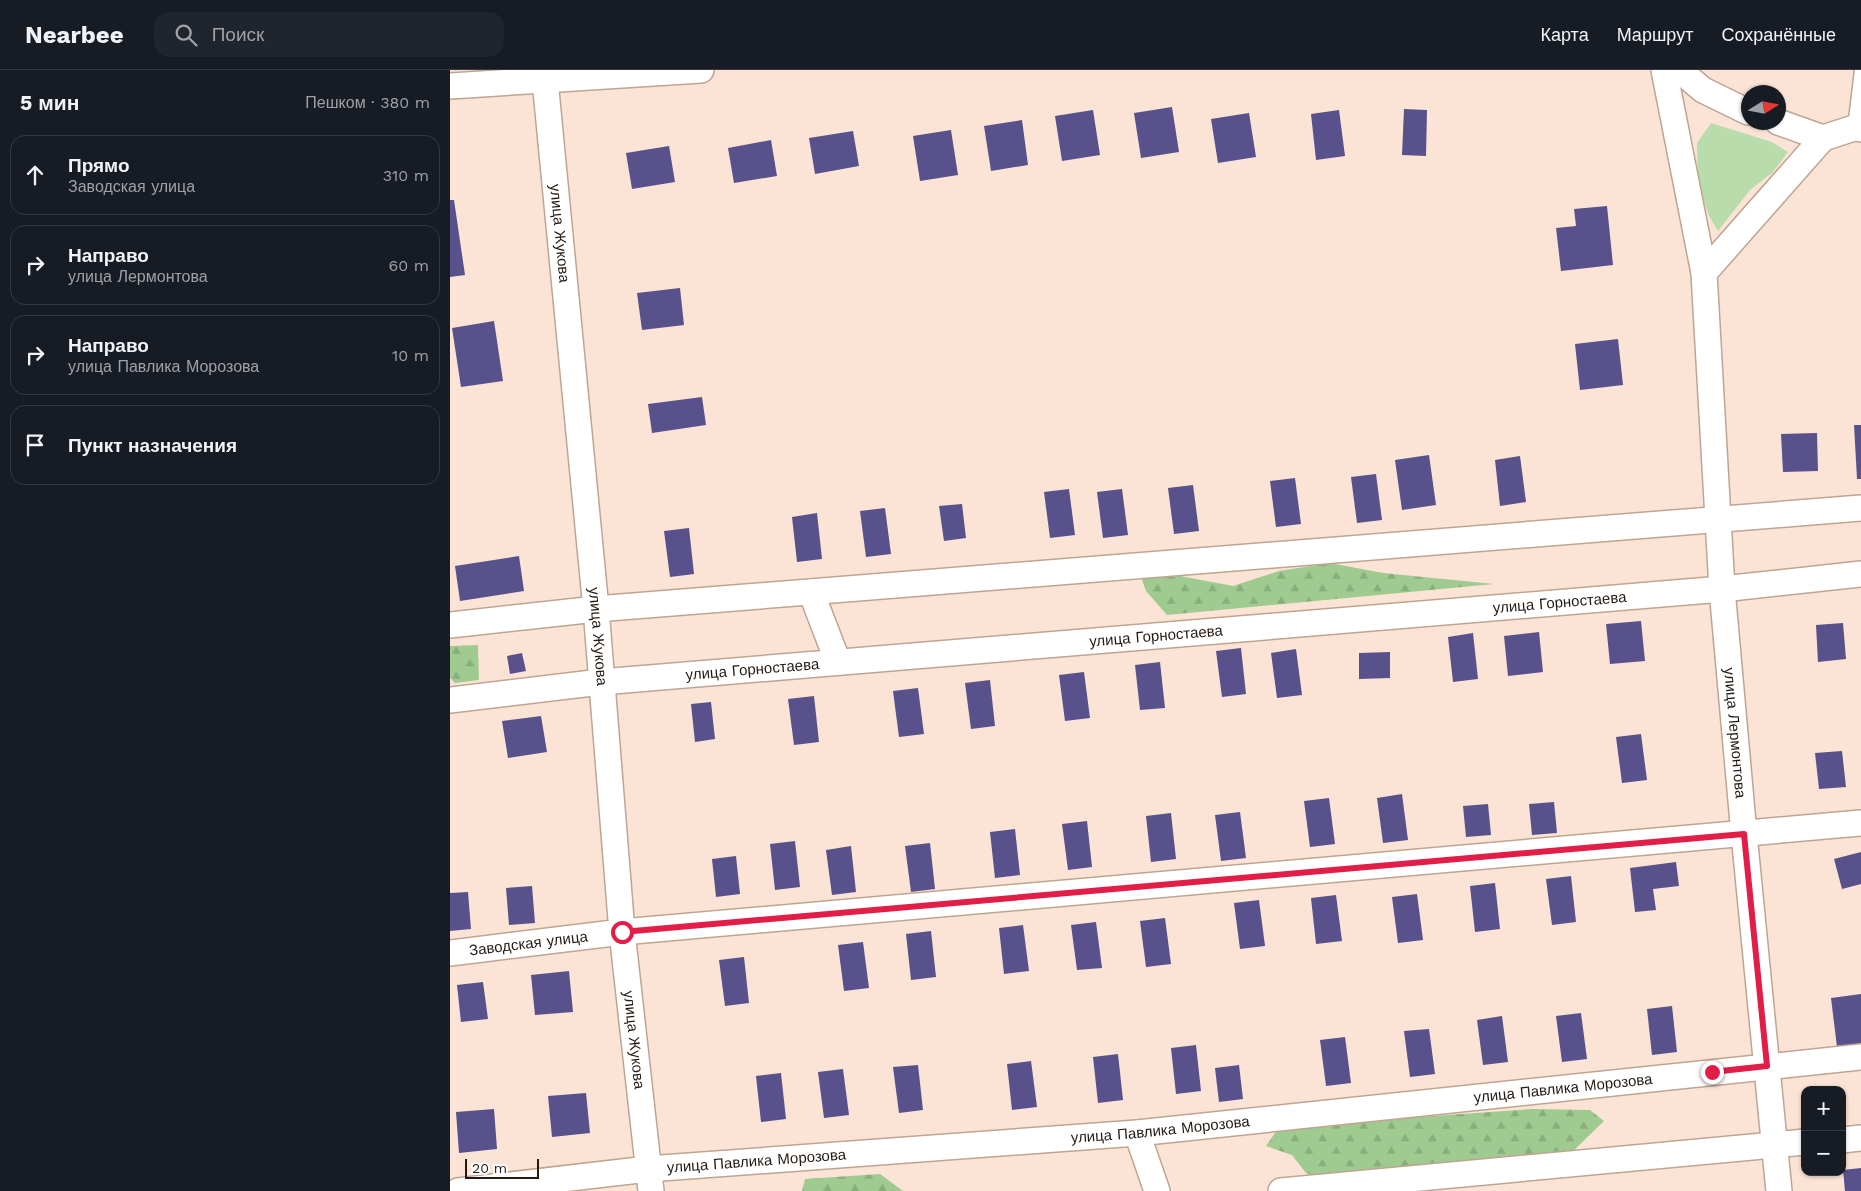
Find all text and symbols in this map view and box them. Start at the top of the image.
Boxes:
search box [154,12,504,57]
text: Nearbee [25,21,124,49]
icon: search [172,21,200,49]
text: Поиск [212,23,264,46]
text: Карта [1541,24,1589,45]
text: Маршрут [1617,24,1693,45]
text: Сохранённые [1721,24,1836,45]
north arrow [1741,85,1786,130]
text: 5 мин [20,90,79,115]
text: Пешком · 380 m [305,93,430,112]
text: Прямо [68,154,130,177]
icon: ahead [21,161,49,189]
text: 310 m [383,166,429,185]
text: Заводская улица [68,177,195,196]
street label: улица Жукова [546,183,574,284]
text: Направо [68,244,149,267]
icon: right [21,251,49,279]
text: 60 m [389,256,429,275]
text: улица Лермонтова [68,267,208,286]
text: Направо [68,334,149,357]
icon: right [21,341,49,369]
text: 10 m [392,346,429,365]
text: улица Павлика Морозова [68,357,259,376]
icon: arrive [21,431,49,459]
text: Пункт назначения [68,434,237,457]
street label: улица Жукова [585,586,611,687]
street label: улица Горностаева [1492,588,1628,617]
street label: улица Горностаева [1089,621,1224,650]
street label: улица Горностаева [685,655,821,684]
street label: улица Лермонтова [1720,667,1750,800]
route start [611,921,634,944]
street label: Заводская улица [468,927,589,960]
street label: улица Жукова [620,990,649,1091]
route end [1701,1061,1724,1084]
street label: улица Павлика Морозова [1473,1070,1654,1107]
map controls [1801,1086,1846,1176]
button: + [1801,1086,1846,1131]
street label: улица Павлика Морозова [1070,1112,1251,1147]
button: − [1801,1131,1846,1176]
street label: улица Павлика Морозова [666,1145,847,1177]
scale bar [465,1156,539,1179]
text: 20 m [472,1160,507,1176]

